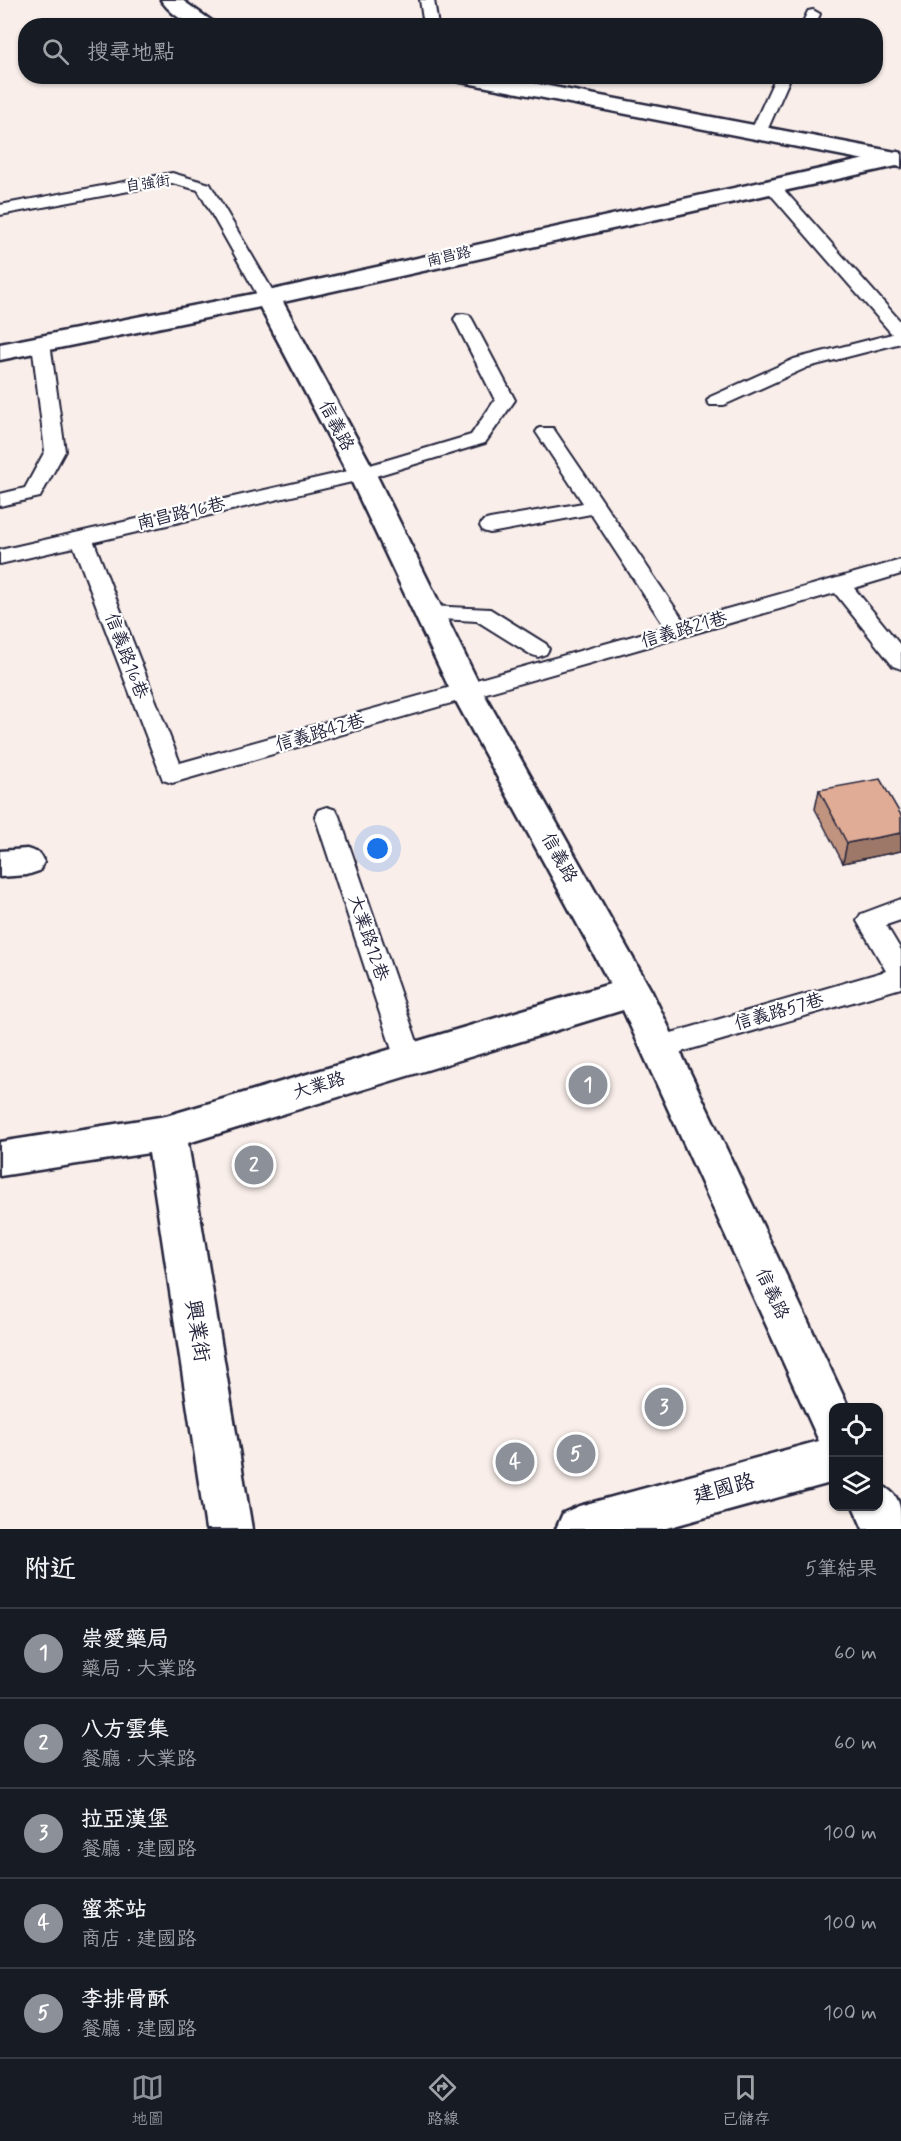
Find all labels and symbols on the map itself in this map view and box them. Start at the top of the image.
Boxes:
street label: 自強街 [124,171,172,197]
street label: 南昌路 [425,242,473,272]
street label: 信義路 [313,397,359,455]
street label: 南昌路16巷 [134,492,228,536]
street label: 信義路21巷 [638,606,730,654]
street label: 信義路16巷 [99,610,153,702]
street label: 信義路42巷 [272,709,368,757]
street label: 信義路 [535,829,583,887]
your location [363,834,392,863]
street label: 大業路12巷 [342,892,394,984]
street label: 信義路57巷 [732,988,826,1036]
pin: 1 [568,1062,608,1108]
street label: 大業路 [290,1067,348,1105]
pin: 2 [234,1142,274,1188]
street label: 信義路 [750,1264,794,1324]
street label: 興業街 [178,1298,216,1364]
pin: 3 [644,1384,684,1430]
pin: 5 [556,1432,596,1476]
pin: 4 [496,1440,534,1484]
street label: 建國路 [690,1467,758,1511]

